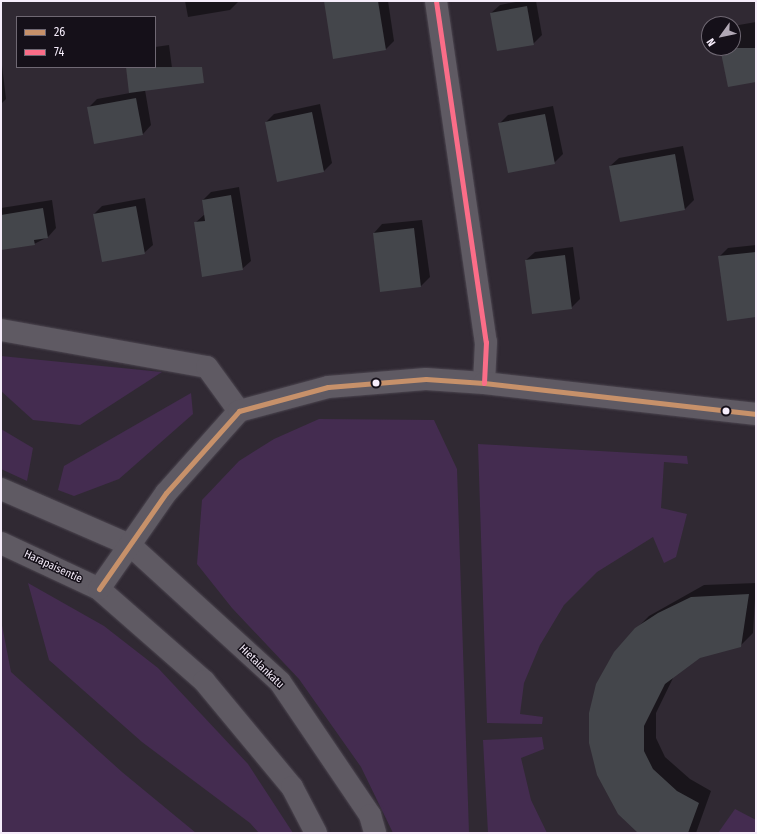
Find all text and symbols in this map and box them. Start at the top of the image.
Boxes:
legend [16,16,156,68]
north arrow [701,16,741,56]
text: 26 [54,25,65,39]
text: N [704,36,719,49]
text: 74 [54,45,64,59]
unlabelled marker [371,378,381,388]
unlabelled marker [721,406,731,416]
street label: Harapaisentie [22,548,84,586]
street label: Hietalankatu [236,642,286,692]

